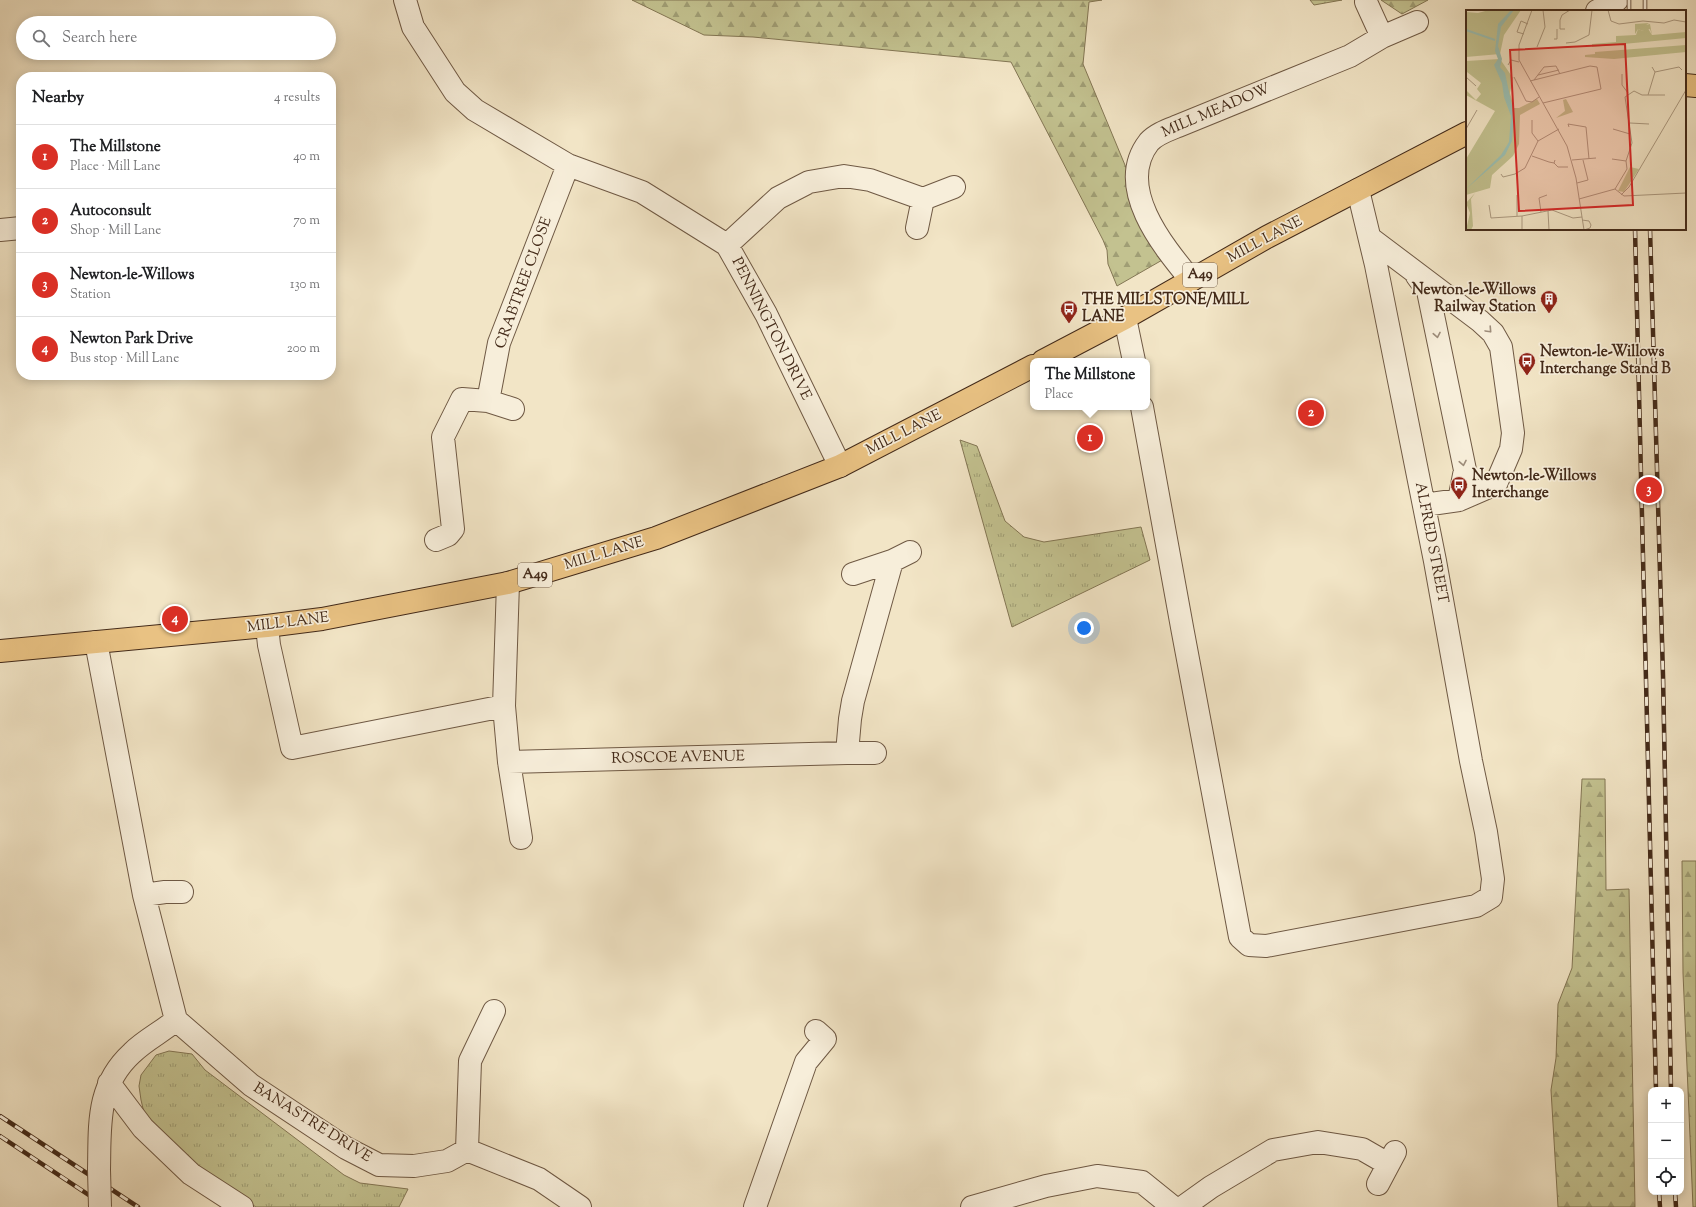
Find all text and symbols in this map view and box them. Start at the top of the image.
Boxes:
inset map [1466,10,1686,230]
search box [16,16,336,60]
icon: search [30,27,52,49]
text: Search here [62,28,137,49]
street label: MILL MEADOW [1158,79,1274,143]
text: Nearby [32,86,84,110]
text: 4 results [274,89,320,107]
text: The Millstone [70,137,161,158]
text: 1 [43,148,47,166]
text: 40 m [293,148,320,166]
text: Place · Mill Lane [70,158,161,176]
text: Autoconsult [70,201,151,222]
street label: MILL LANE [1224,211,1306,269]
text: 2 [42,212,48,230]
text: 70 m [293,212,320,230]
street label: CRABTREE CLOSE [490,214,558,352]
text: Shop · Mill Lane [70,222,161,240]
street label: PENNINGTON DRIVE [726,254,816,404]
road number: A49 [1183,263,1217,287]
text: Newton-le-Willows [70,265,194,286]
text: 3 [42,276,48,294]
text: 130 m [290,276,320,294]
place label: Newton-le-Willows Railway Station [1412,280,1536,318]
text: Station [70,286,111,304]
building icon: Newton-le-Willows Railway Station [1539,289,1559,314]
place label: THE MILLSTONE/MILL LANE [1082,290,1250,328]
bus stop icon: THE MILLSTONE/MILL LANE [1059,299,1079,324]
one-way arrow [1484,325,1492,333]
text: Newton Park Drive [70,329,193,350]
one-way arrow [1433,332,1441,339]
text: 4 [42,340,48,358]
text: 200 m [287,340,320,358]
place label: Newton-le-Willows Interchange Stand B [1540,342,1671,380]
text: Bus stop · Mill Lane [70,350,179,368]
bus stop icon: Newton-le-Willows Interchange Stand B [1517,351,1537,376]
popup [1030,358,1150,410]
text: The Millstone [1045,365,1135,386]
text: Place [1045,386,1073,404]
pin: 2 [1298,398,1324,428]
street label: MILL LANE [863,405,945,461]
pin: 1 [1077,423,1103,453]
one-way arrow [1459,460,1467,466]
place label: Newton-le-Willows Interchange [1472,466,1596,504]
bus stop icon: Newton-le-Willows Interchange [1449,475,1469,500]
pin: 3 [1636,475,1662,505]
street label: ALFRED STREET [1409,480,1453,606]
street label: MILL LANE [562,532,646,576]
road number: A49 [518,563,552,587]
pin: 4 [162,604,188,634]
street label: MILL LANE [246,608,330,638]
your location [1074,618,1094,638]
street label: ROSCOE AVENUE [611,746,745,770]
street label: BANASTRE DRIVE [249,1078,375,1168]
map controls [1648,1087,1684,1195]
button: + [1648,1087,1684,1123]
button: − [1648,1123,1684,1159]
button: locate [1648,1159,1684,1195]

